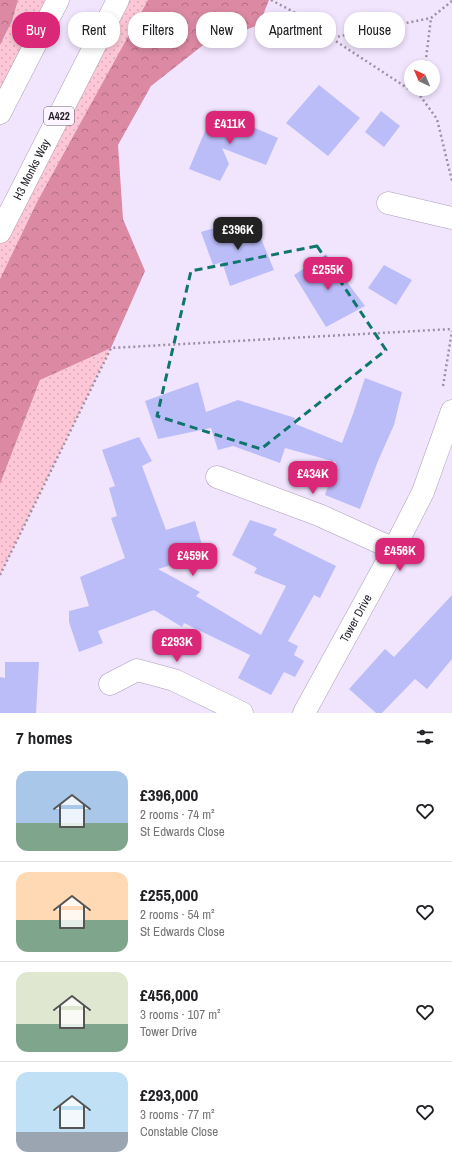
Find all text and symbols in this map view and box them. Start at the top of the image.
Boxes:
chip: Buy [12,12,60,48]
chip: Rent [68,12,120,48]
chip: Filters [128,12,188,48]
chip: New [196,12,247,48]
chip: Apartment [255,12,336,48]
chip: House [344,12,405,48]
north arrow [404,60,440,96]
map controls [404,60,440,96]
road number: A422 [44,107,74,125]
pin: £411K [202,111,258,145]
text: £411K [215,115,245,132]
street label: H3 Monks Way [10,136,54,203]
pin: £396K [210,217,266,251]
text: £396K [222,221,254,238]
pin: £255K [300,257,356,291]
text: £255K [312,261,344,278]
pin: £434K [285,461,341,495]
text: £434K [297,465,329,482]
pin: £456K [372,538,428,572]
text: £456K [384,542,416,559]
pin: £459K [165,543,221,577]
text: £459K [177,547,209,564]
street label: Tower Drive [336,591,376,645]
pin: £293K [149,629,205,663]
text: £293K [161,633,193,650]
text: 7 homes [16,726,73,749]
icon: filters [414,726,436,748]
text: £396,000 [140,783,198,806]
icon: home [48,787,96,835]
icon: heart [414,800,436,822]
text: 2 rooms · 74 m² [140,806,215,823]
text: St Edwards Close [140,823,225,840]
text: £255,000 [140,883,198,906]
icon: home [48,888,96,936]
icon: heart [414,901,436,923]
text: 2 rooms · 54 m² [140,906,215,923]
text: St Edwards Close [140,923,225,940]
text: £456,000 [140,983,198,1006]
icon: home [48,988,96,1036]
icon: heart [414,1001,436,1023]
text: 3 rooms · 107 m² [140,1006,221,1023]
text: Tower Drive [140,1023,197,1040]
text: £293,000 [140,1083,198,1106]
icon: home [48,1088,96,1136]
icon: heart [414,1101,436,1123]
text: 3 rooms · 77 m² [140,1106,215,1123]
text: Constable Close [140,1123,218,1140]

